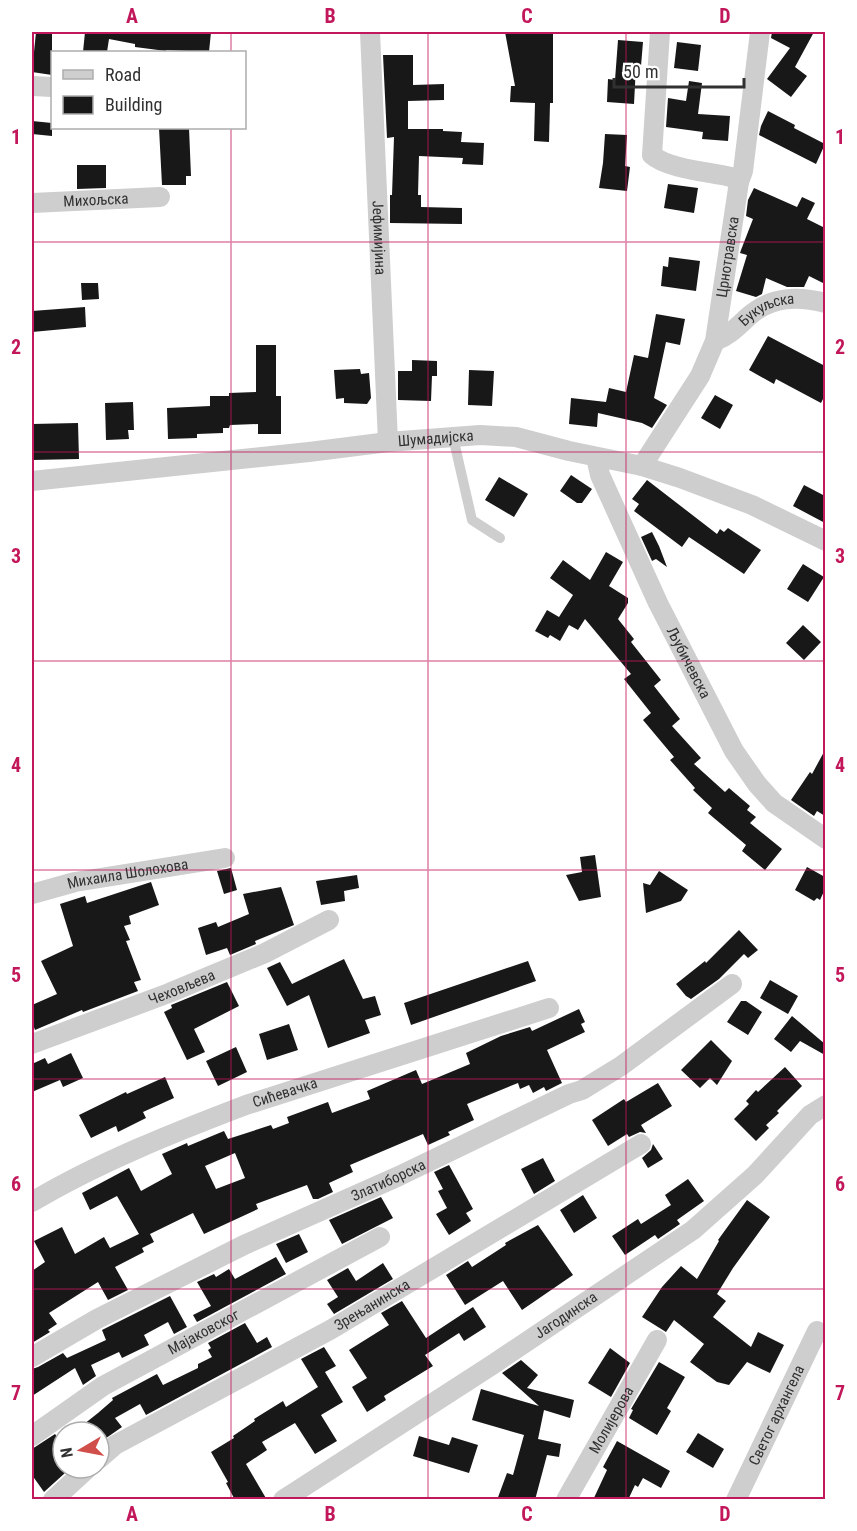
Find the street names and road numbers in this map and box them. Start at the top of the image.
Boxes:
street label: Михољска [63,189,129,211]
street label: Јефимијина [368,200,390,275]
street label: Црнотравска [713,215,743,299]
street label: Букуљска [735,290,795,330]
street label: Шумадијска [397,427,474,450]
street label: Љубичевска [663,624,714,701]
street label: Михаила Шолохова [65,855,189,893]
street label: Чеховљева [146,966,218,1009]
street label: Сићевачка [250,1074,319,1111]
street label: Златиборска [348,1156,429,1205]
street label: Зрењанинска [331,1275,413,1334]
street label: Јагодинска [531,1288,601,1343]
street label: Мајаковског [165,1305,243,1358]
street label: Светог архангела [745,1362,808,1468]
street label: Молијерова [585,1383,638,1457]

